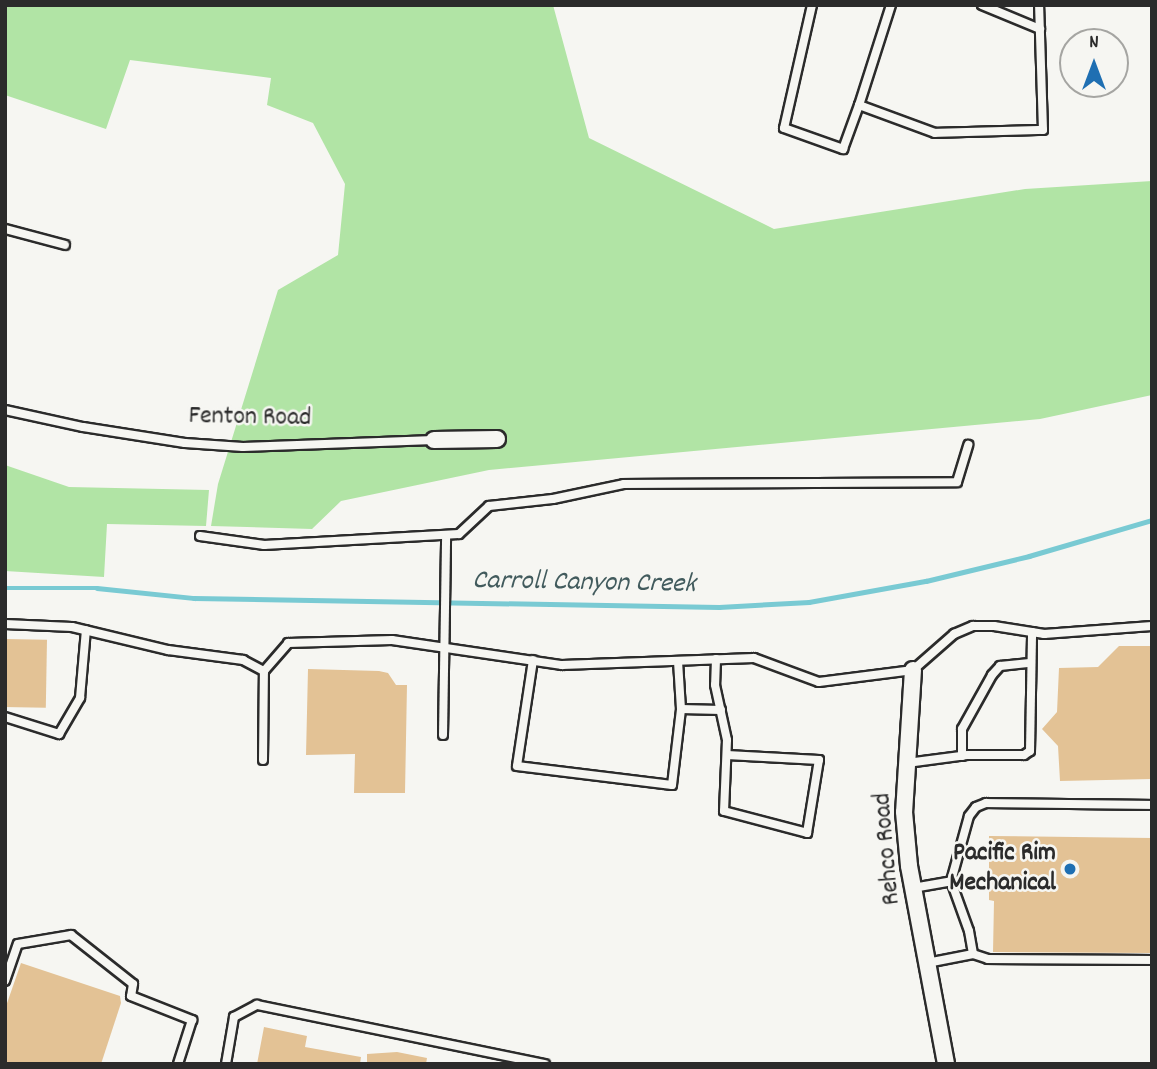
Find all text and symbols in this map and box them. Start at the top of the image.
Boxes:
north arrow [1059,28,1129,98]
text: N [1089,30,1099,57]
street label: Fenton Road [188,401,312,435]
water label: Carroll Canyon Creek [472,565,696,603]
street label: Rehco Road [868,792,908,906]
place label: Pacific Rim Mechanical [949,838,1056,900]
marker: Pacific Rim Mechanical [1062,861,1078,877]

